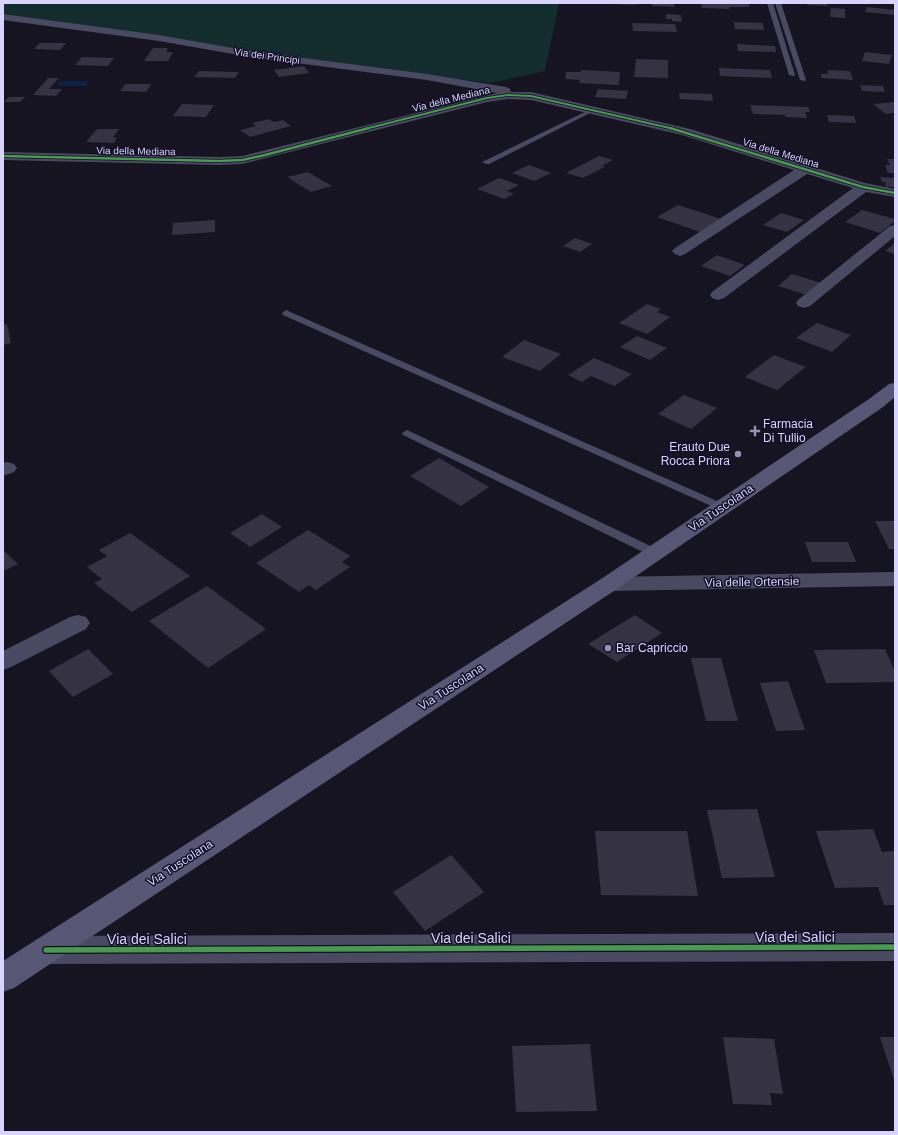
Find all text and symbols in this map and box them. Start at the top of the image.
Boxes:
street label: Via dei Principi [234,46,300,66]
street label: Via della Mediana [411,84,491,114]
street label: Via della Mediana [741,136,821,170]
street label: Via della Mediana [96,145,176,157]
place label: Farmacia Di Tullio [763,417,813,445]
marker: Farmacia Di Tullio [750,426,760,436]
place label: Erauto Due Rocca Priora [661,440,730,468]
marker: Erauto Due Rocca Priora [733,449,743,459]
street label: Via Tuscolana [686,481,756,535]
street label: Via delle Ortensie [705,574,800,590]
place label: Bar Capriccio [616,641,688,655]
marker: Bar Capriccio [603,643,613,653]
street label: Via Tuscolana [416,660,487,713]
street label: Via Tuscolana [145,836,216,889]
street label: Via dei Salici [755,929,835,945]
street label: Via dei Salici [431,930,511,946]
street label: Via dei Salici [107,931,187,947]

